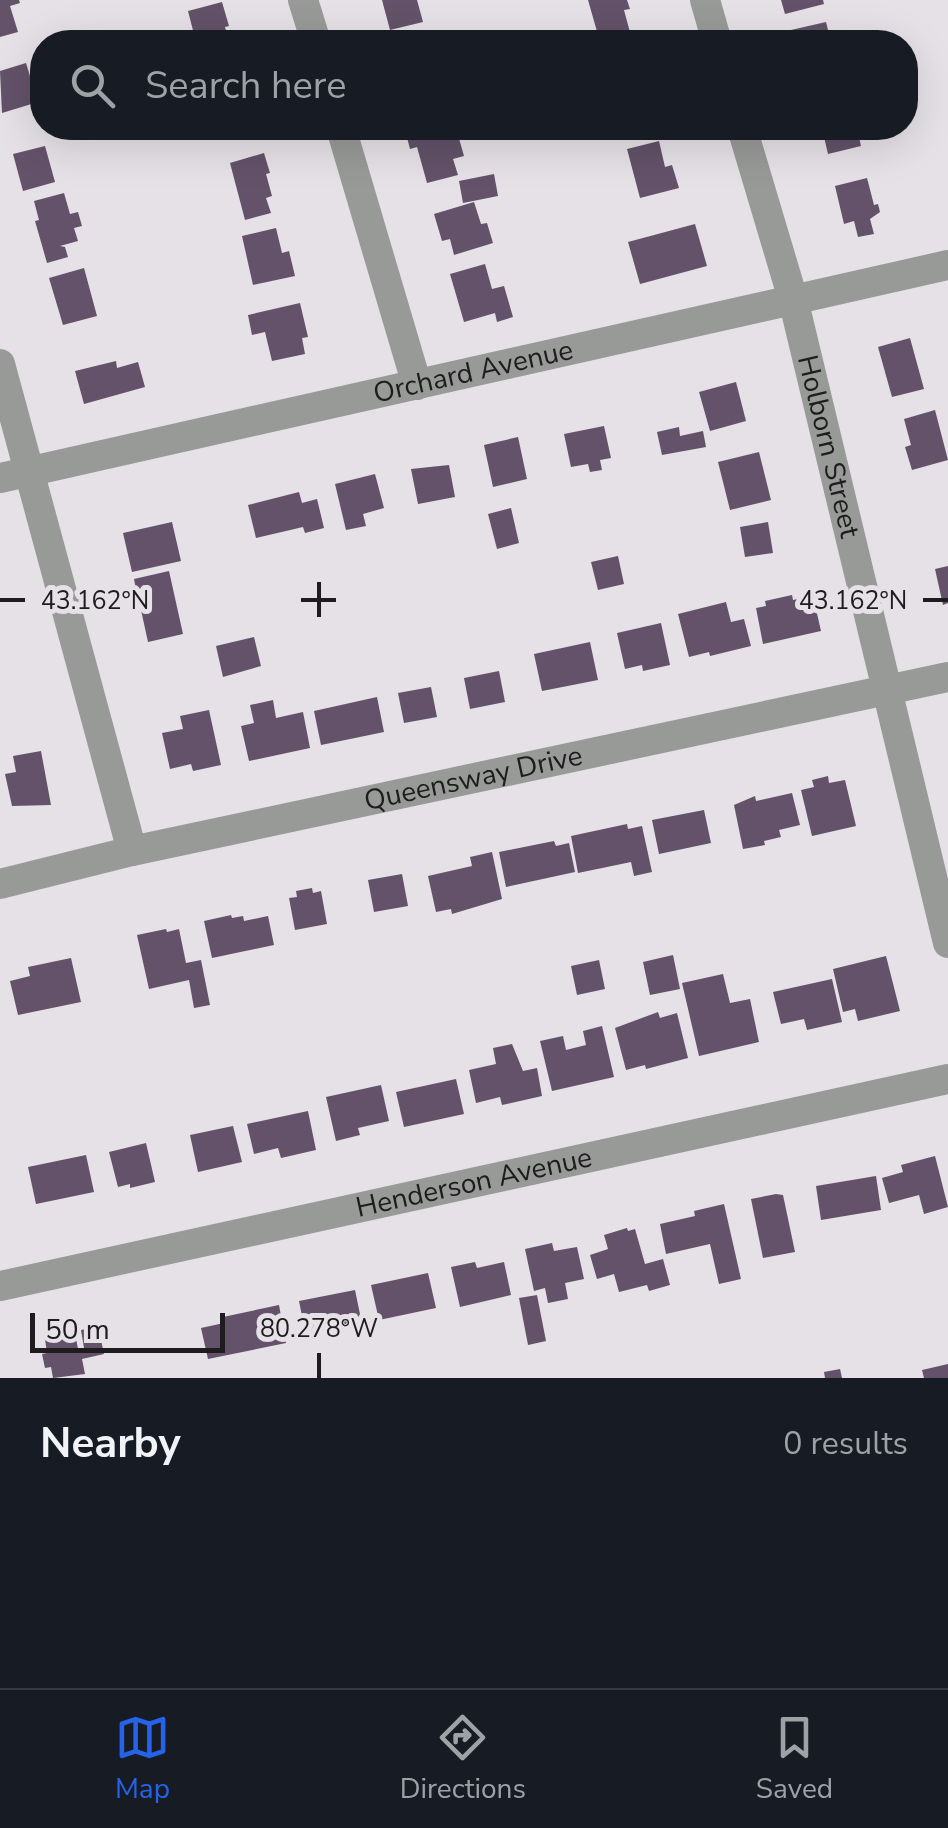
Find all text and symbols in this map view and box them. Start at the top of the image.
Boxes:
search box [30,30,918,140]
icon: search [65,58,120,113]
text: Search here [145,60,346,111]
street label: Orchard Avenue [370,331,577,413]
street label: Holborn Street [788,351,869,542]
text: 43.162°N [41,584,149,618]
text: 43.162°N [799,584,907,618]
street label: Queensway Drive [361,736,586,820]
street label: Henderson Avenue [352,1138,595,1227]
scale bar [30,1308,225,1352]
text: 50 m [45,1311,110,1349]
text: 80.278°W [260,1312,378,1346]
text: Nearby [40,1415,181,1472]
text: 0 results [783,1422,908,1465]
tab: Map [115,1710,170,1808]
tab: Directions [400,1710,526,1808]
tab: Saved [756,1710,833,1808]

